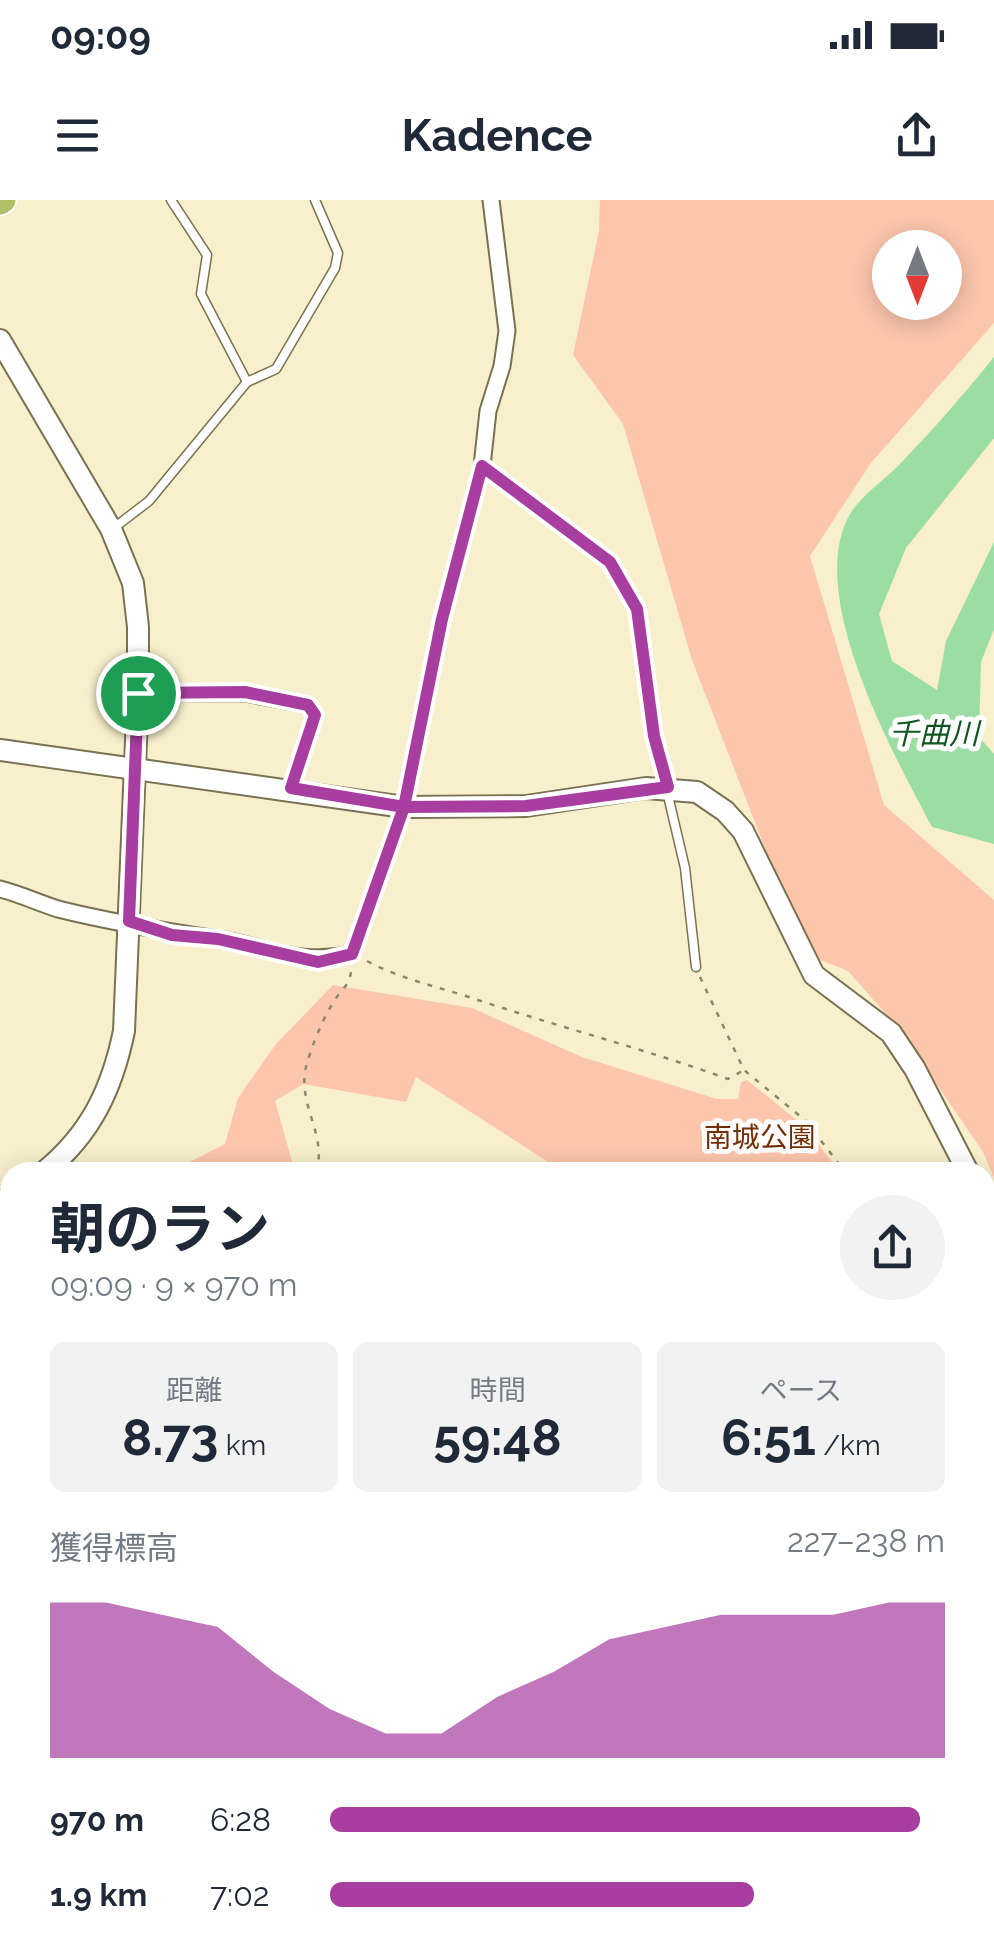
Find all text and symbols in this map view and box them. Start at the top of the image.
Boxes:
text: 09:09 [50,13,151,58]
icon: menu [50,108,105,163]
icon: share [889,108,944,163]
text: Kadence [401,109,593,162]
north arrow [872,230,962,320]
map controls [872,230,962,320]
pin [96,651,181,736]
icon: arrive [111,666,166,721]
water label: 千曲川 [889,716,982,751]
park label: 南城公園 [704,1121,816,1154]
button: share [840,1195,945,1300]
text: 朝のラン [50,1196,270,1261]
text: 09:09 · 9 × 970 m [50,1266,297,1303]
text: 距離 [166,1374,222,1407]
text: 時間 [469,1374,526,1407]
text: ペース [760,1374,842,1407]
text: 8.73 [122,1408,219,1467]
text: 59:48 [433,1408,562,1467]
text: 6:51 [721,1408,816,1467]
text: km [219,1429,266,1462]
text: /km [816,1429,881,1462]
text: 227–238 m [787,1522,945,1559]
text: 獲得標高 [50,1529,178,1566]
text: 970 m [50,1801,144,1838]
text: 6:28 [210,1801,271,1838]
text: 1.9 km [50,1876,147,1913]
text: 7:02 [210,1876,269,1913]

